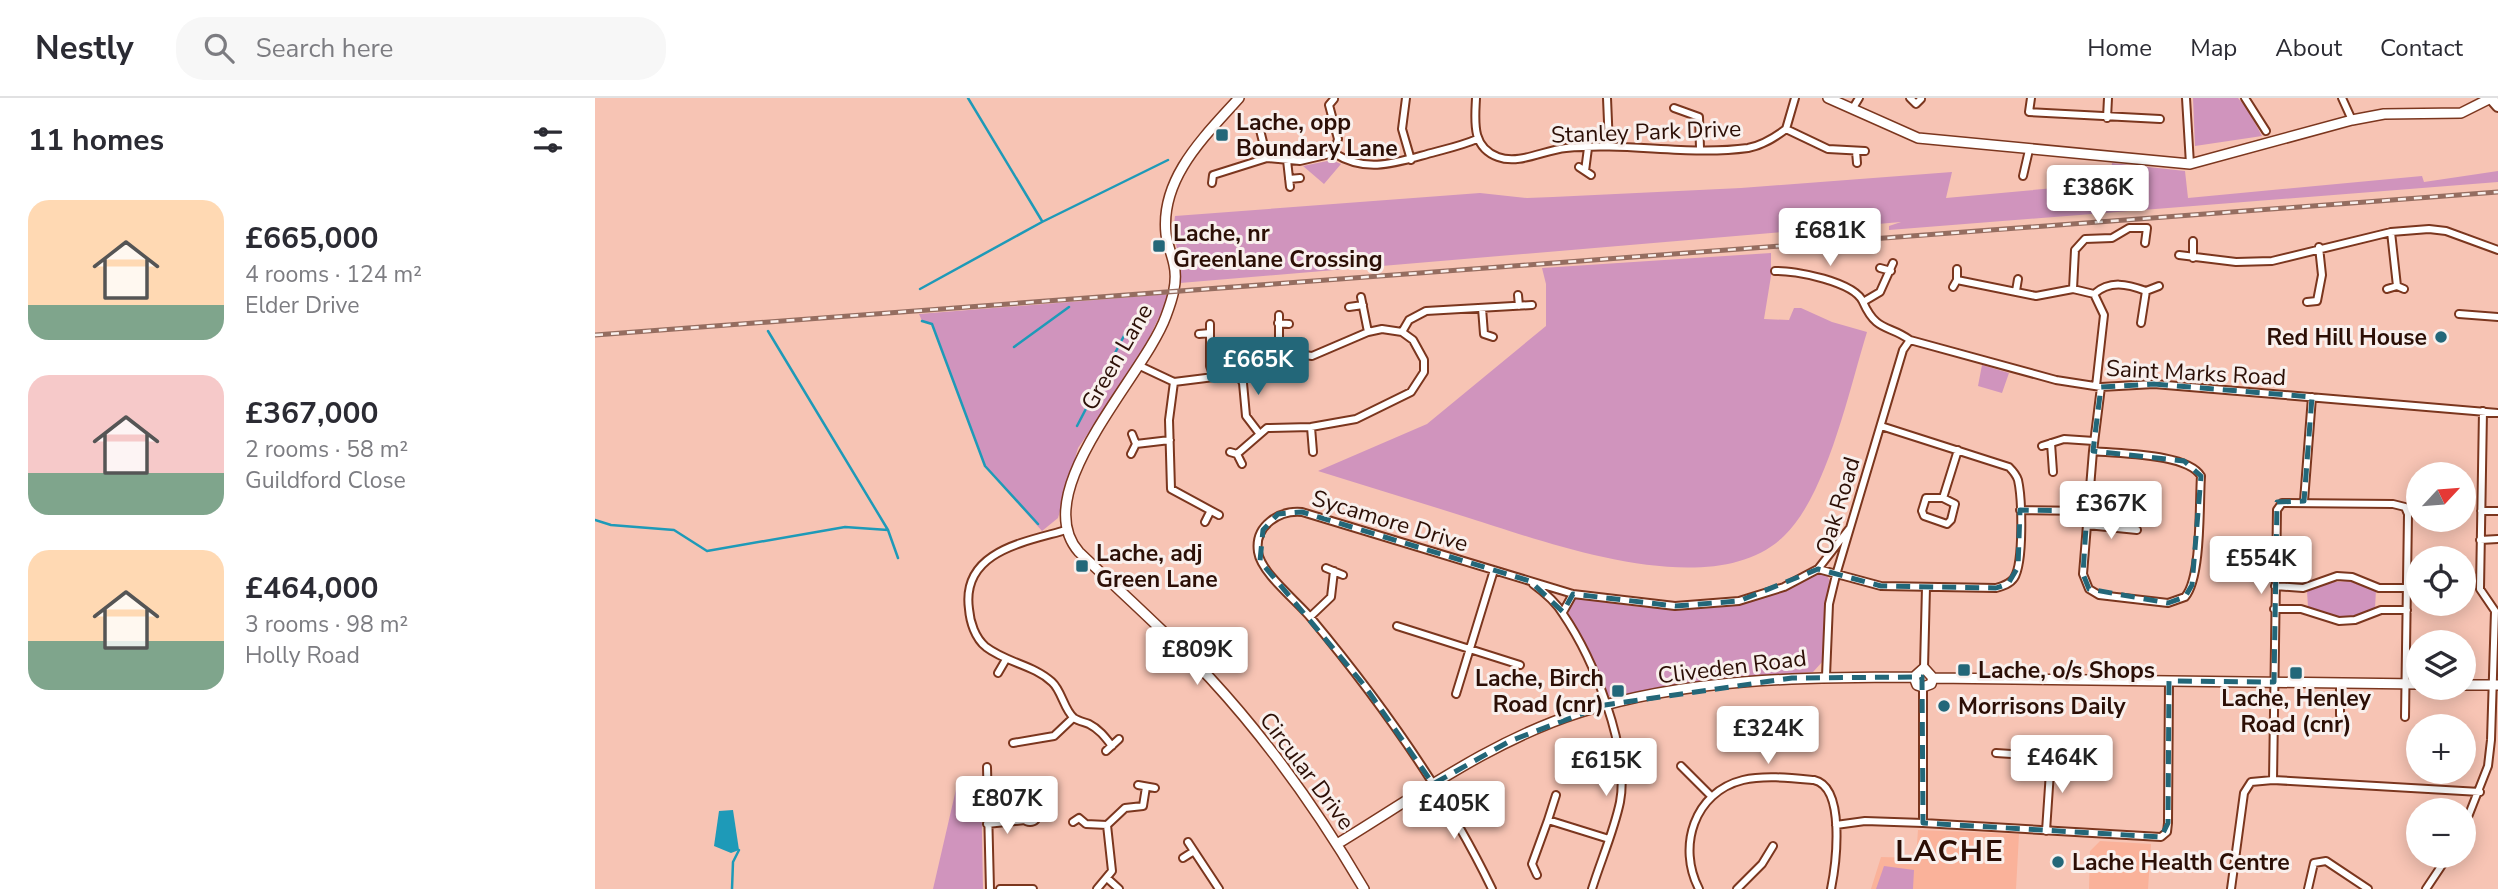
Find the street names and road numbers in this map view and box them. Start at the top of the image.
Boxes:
street label: Stanley Park Drive [1550,113,1742,151]
street label: Green Lane [1074,298,1160,416]
street label: Saint Marks Road [2105,353,2287,393]
street label: Oak Road [1808,453,1868,559]
street label: Sycamore Drive [1308,483,1472,559]
street label: Cliveden Road [1656,642,1808,692]
street label: Circular Drive [1252,706,1362,836]

